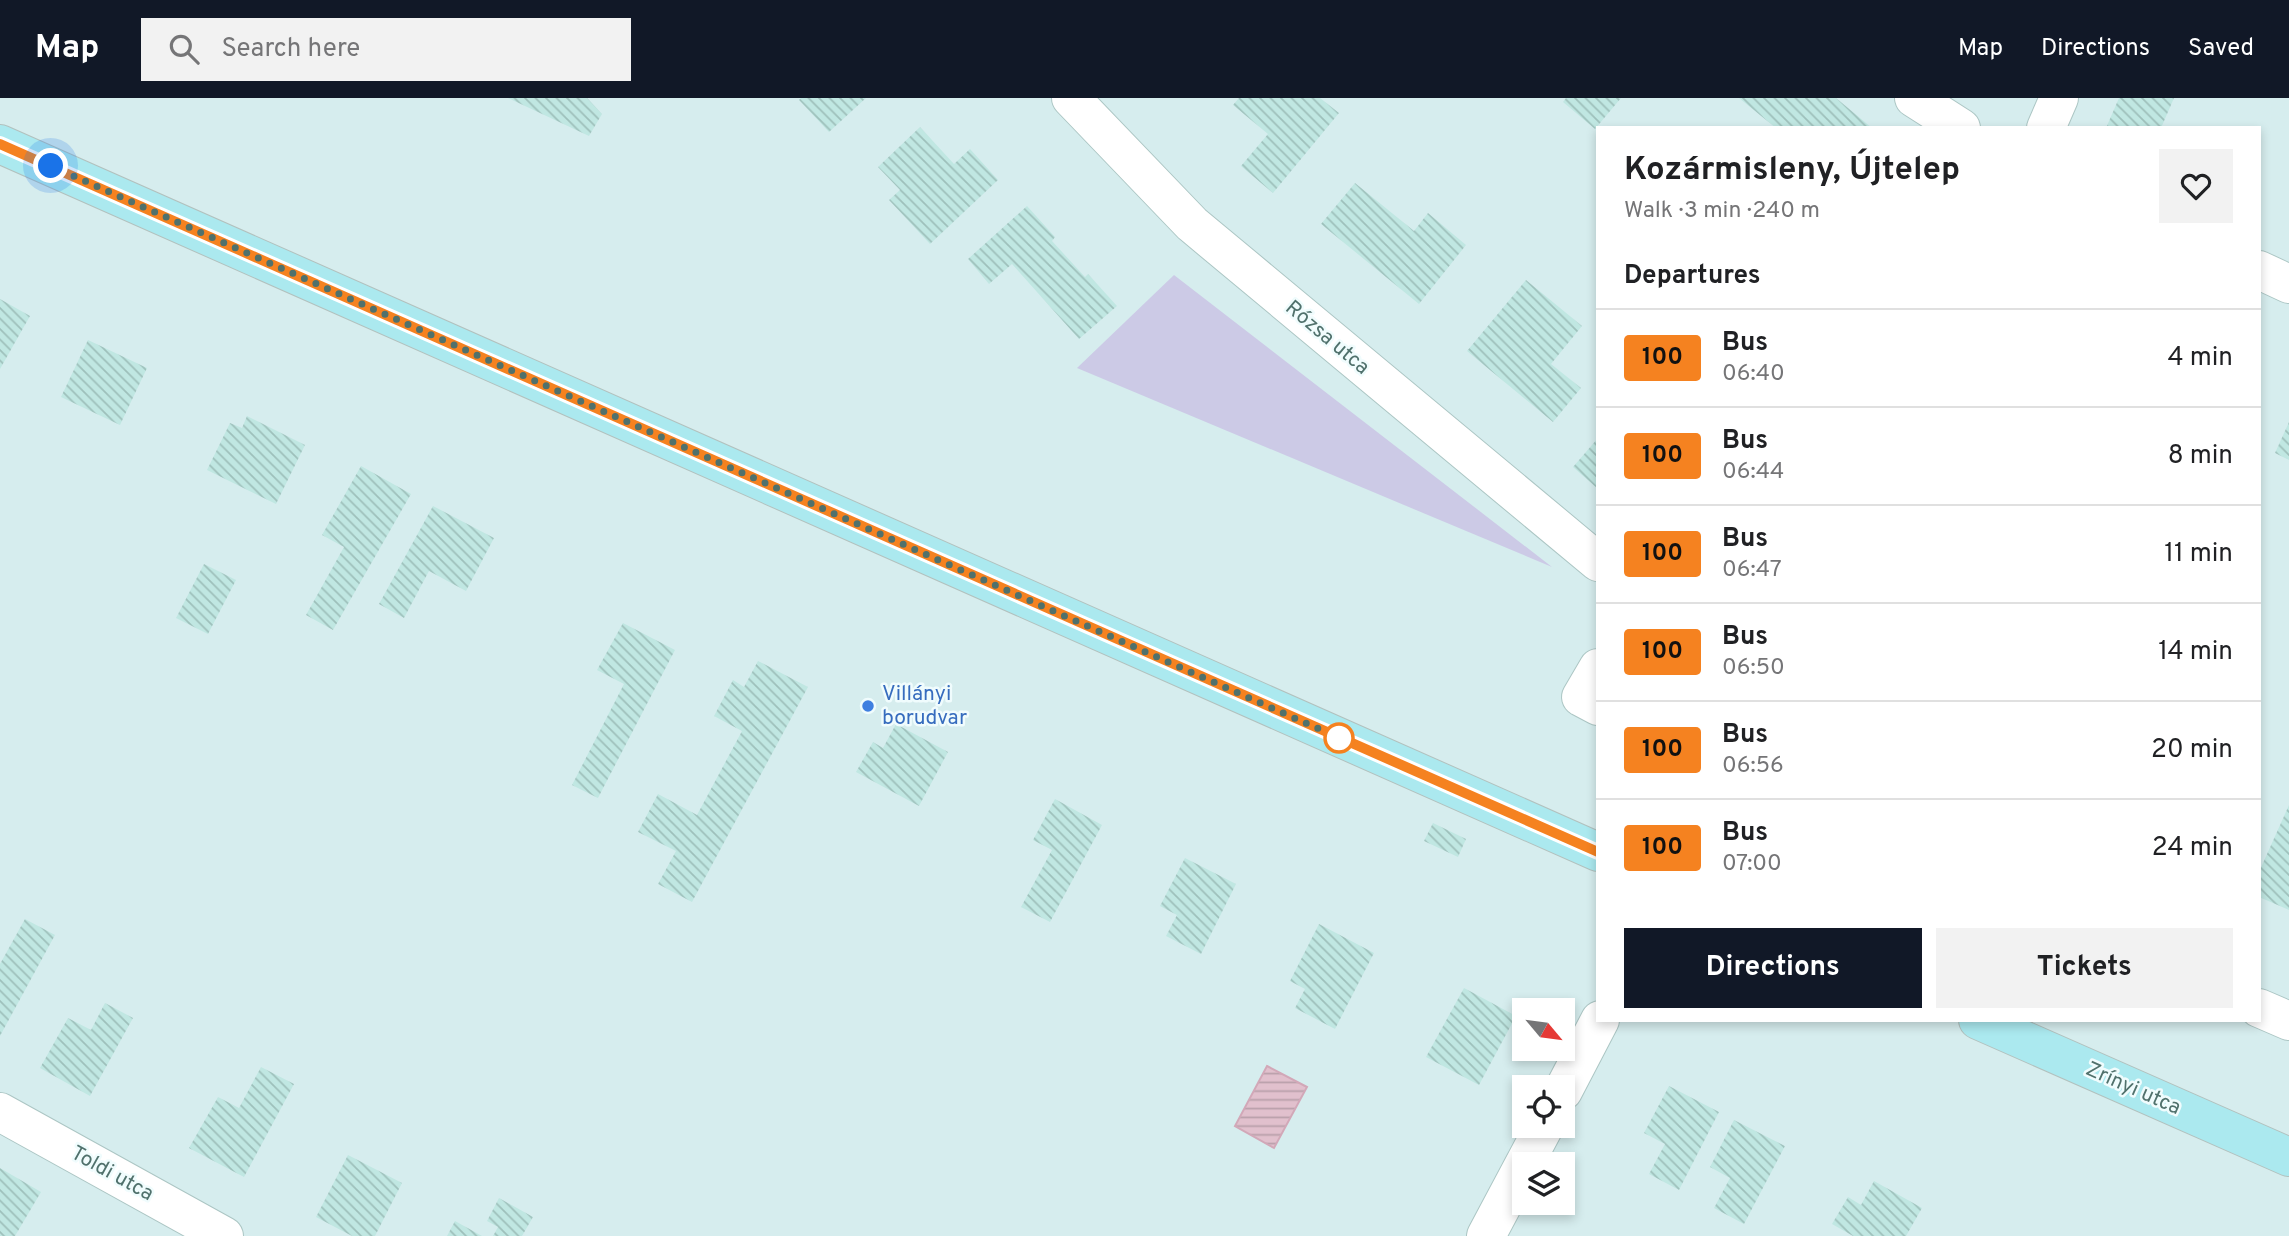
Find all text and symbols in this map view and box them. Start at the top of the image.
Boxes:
search box [141,18,631,81]
text: Map [35,28,99,70]
icon: search [165,30,203,68]
text: Search here [221,33,360,66]
text: Map [1958,34,2003,64]
text: Directions [2041,34,2150,64]
text: Saved [2188,34,2254,64]
your location [33,148,68,183]
button: heart [2159,149,2233,223]
text: Kozármisleny, Újtelep [1624,150,1960,192]
text: Walk · 3 min · 240 m [1624,197,1820,226]
text: Departures [1624,260,1761,293]
street label: Rózsa utca [1279,295,1375,381]
text: Bus [1722,327,1768,360]
text: 4 min [2167,342,2233,375]
text: 100 [1642,343,1683,373]
text: 06:40 [1722,360,1785,389]
text: Bus [1722,425,1768,458]
text: 8 min [2168,440,2233,473]
text: 100 [1642,441,1683,471]
text: 06:44 [1722,458,1784,487]
text: Bus [1722,523,1768,556]
text: 11 min [2164,538,2233,571]
text: 100 [1642,539,1683,569]
text: 06:47 [1722,556,1782,585]
text: Bus [1722,621,1768,654]
text: 14 min [2158,636,2233,669]
text: 100 [1642,637,1683,667]
text: 06:50 [1722,654,1785,683]
place label: Villányi borudvar [882,681,967,732]
marker: Villányi borudvar [860,698,876,714]
text: Bus [1722,719,1768,752]
unlabelled marker [1324,723,1354,753]
text: 20 min [2151,734,2233,767]
text: 100 [1642,735,1683,765]
text: 06:56 [1722,752,1784,781]
text: Bus [1722,817,1768,850]
text: 24 min [2152,832,2233,865]
text: 100 [1642,833,1683,863]
text: 07:00 [1722,850,1782,879]
button: Directions [1624,928,1922,1008]
button: Tickets [1936,928,2233,1008]
north arrow [1512,998,1575,1060]
map controls [1512,998,1575,1215]
street label: Zrínyi utca [2081,1056,2185,1122]
button: locate [1512,1075,1575,1138]
street label: Toldi utca [66,1140,158,1208]
button: layers [1512,1152,1575,1215]

